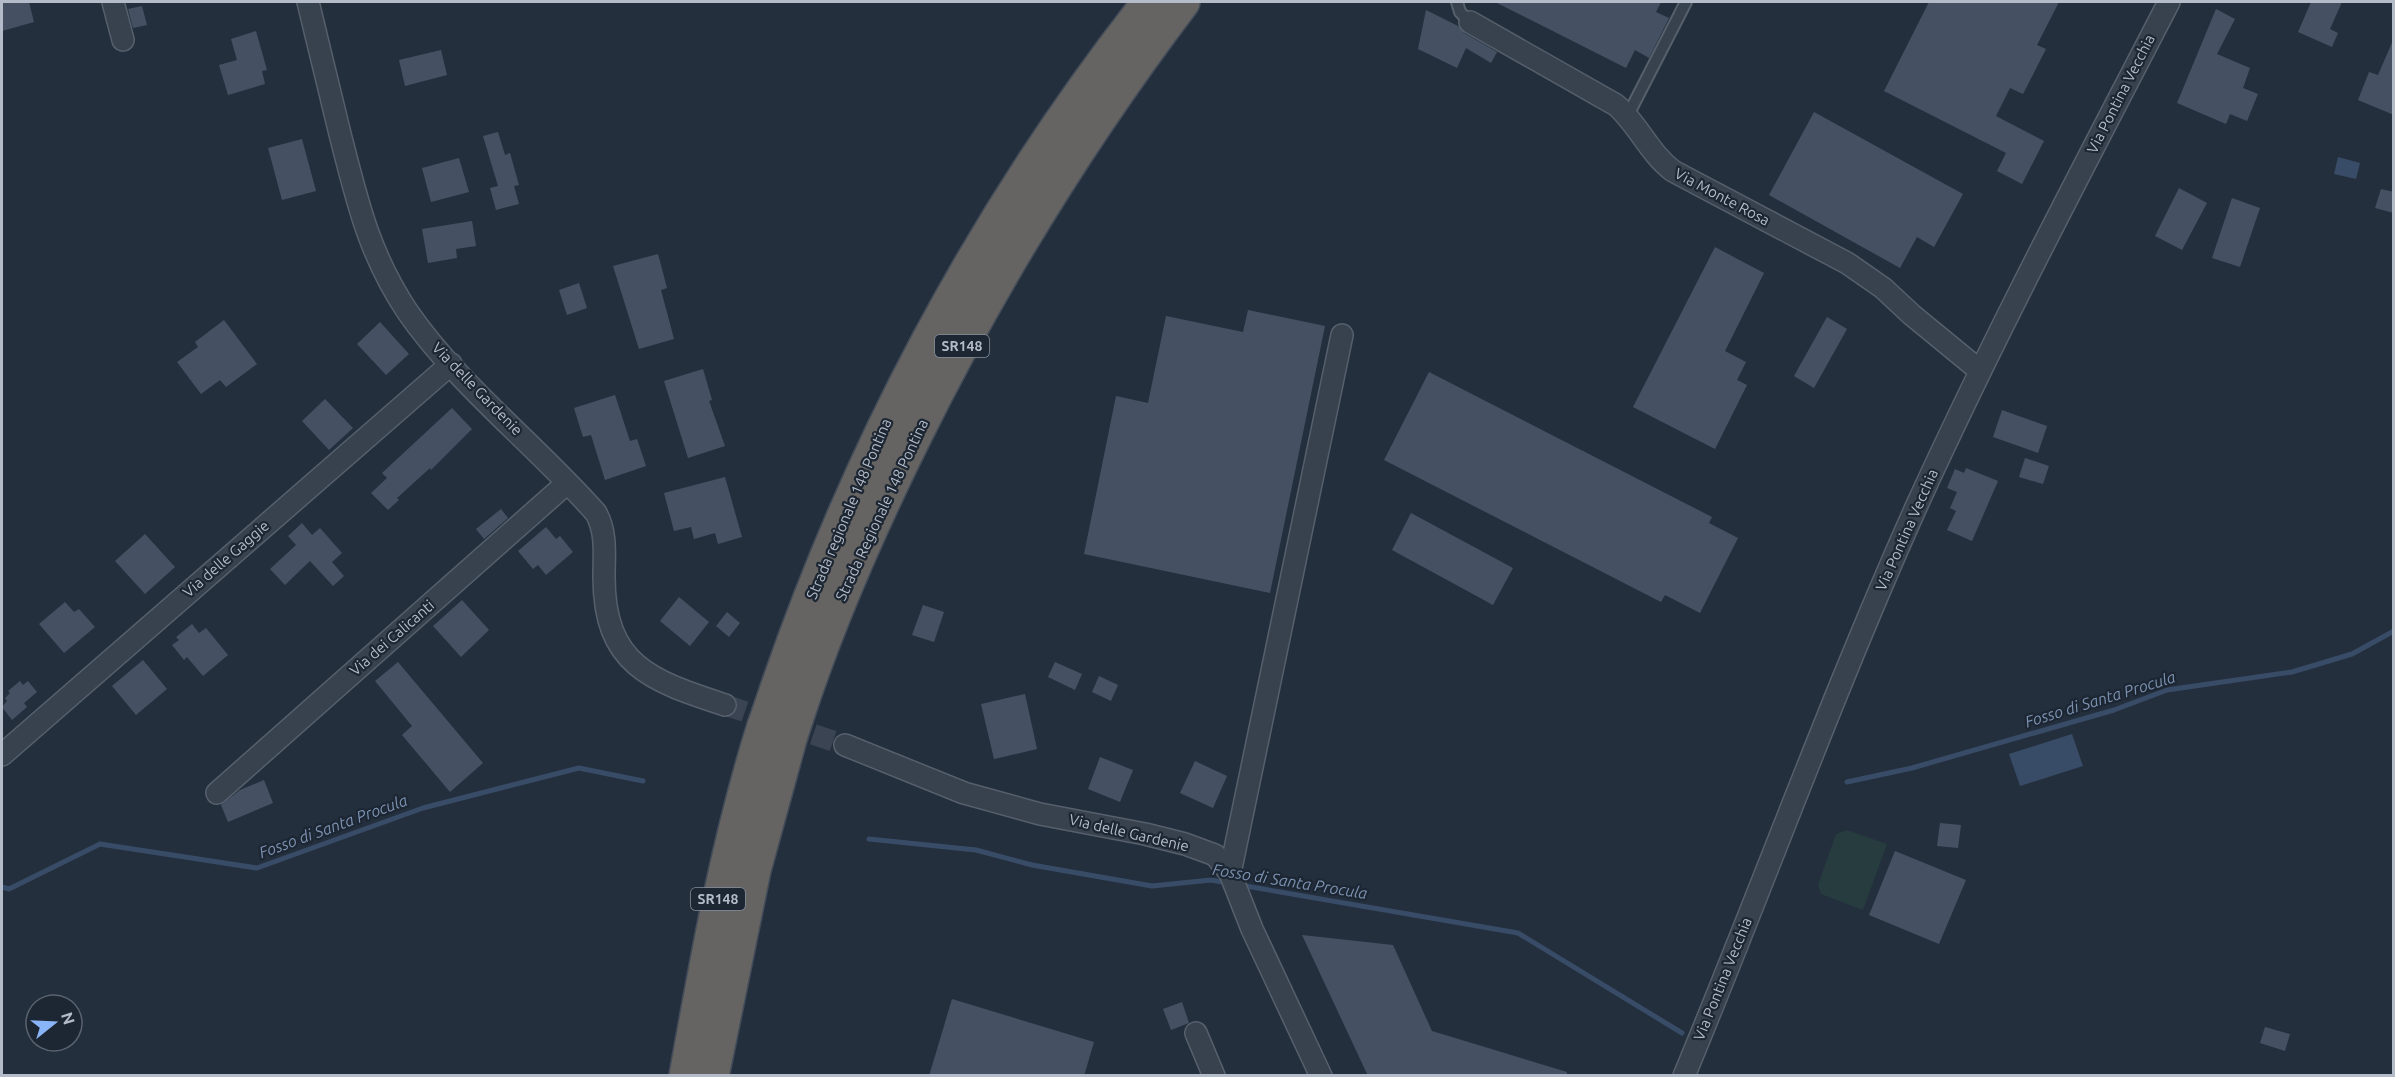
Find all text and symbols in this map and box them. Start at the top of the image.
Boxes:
street label: Via Pontina Vecchia [2083,31,2158,156]
street label: Via Monte Rosa [1672,164,1773,229]
road number: SR148 [935,335,989,357]
street label: Via delle Gardenie [429,339,526,439]
street label: Strada regionale 148 Pontina [803,416,894,602]
street label: Strada Regionale 148 Pontina [832,416,931,603]
street label: Via Pontina Vecchia [1872,466,1941,593]
street label: Via delle Gaggie [179,517,272,601]
street label: Via dei Calicanti [346,596,437,679]
water label: Fosso di Santa Procula [2023,667,2178,730]
water label: Fosso di Santa Procula [256,791,410,861]
street label: Via delle Gardenie [1068,810,1191,855]
water label: Fosso di Santa Procula [1211,860,1369,902]
road number: SR148 [691,888,745,910]
street label: Via Pontina Vecchia [1690,915,1755,1043]
north arrow [24,993,84,1053]
text: N [58,1010,79,1027]

